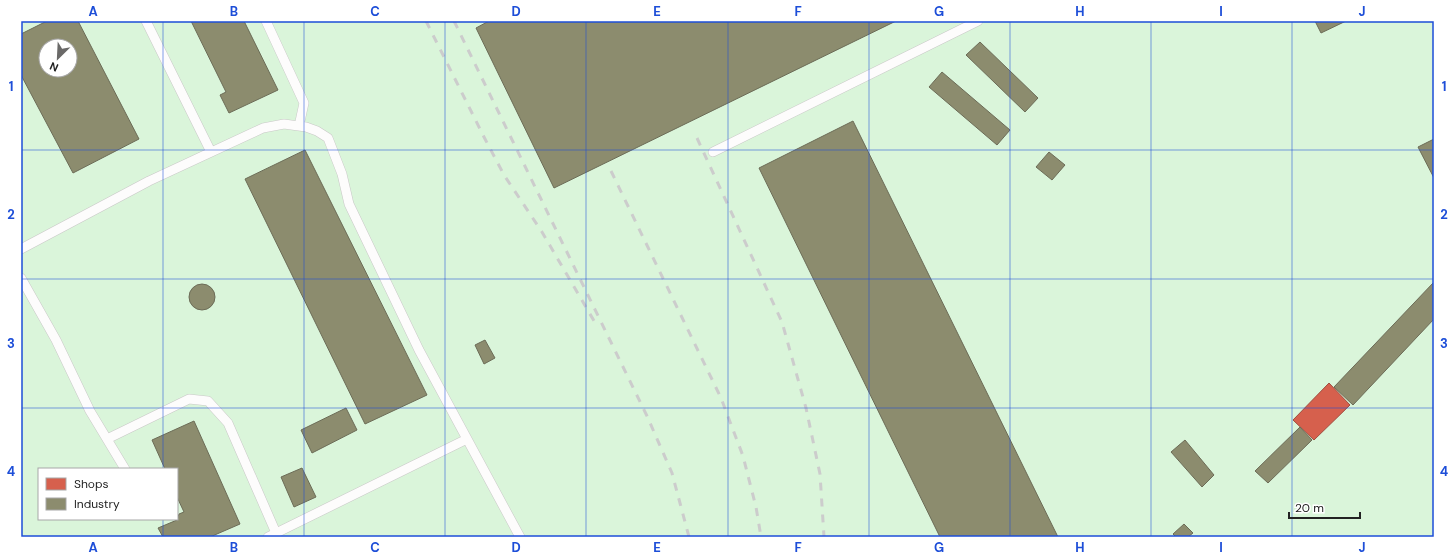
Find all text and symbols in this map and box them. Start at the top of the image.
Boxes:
text: A [88,3,98,20]
text: B [230,3,238,20]
text: C [370,3,380,20]
text: D [511,3,521,20]
text: E [653,3,661,20]
text: F [794,3,802,20]
text: G [934,3,944,20]
text: H [1075,3,1085,20]
text: I [1219,3,1223,20]
text: J [1358,3,1366,20]
north arrow [38,38,78,78]
text: N [47,59,60,75]
text: 1 [9,78,13,95]
text: 1 [1442,78,1446,95]
text: 2 [7,206,15,223]
text: 2 [1440,206,1448,223]
text: 3 [7,335,15,352]
text: 3 [1440,335,1448,352]
text: 4 [7,463,15,480]
text: 4 [1440,463,1448,480]
legend [38,468,178,520]
text: Shops [74,476,109,492]
scale bar [1289,494,1360,520]
text: Industry [74,496,120,512]
text: 20 m [1295,500,1324,516]
text: A [88,539,98,556]
text: B [230,539,238,556]
text: C [370,539,380,556]
text: D [511,539,521,556]
text: E [653,539,661,556]
text: F [794,539,802,556]
text: G [934,539,944,556]
text: H [1075,539,1085,556]
text: I [1219,539,1223,556]
text: J [1358,539,1366,556]

